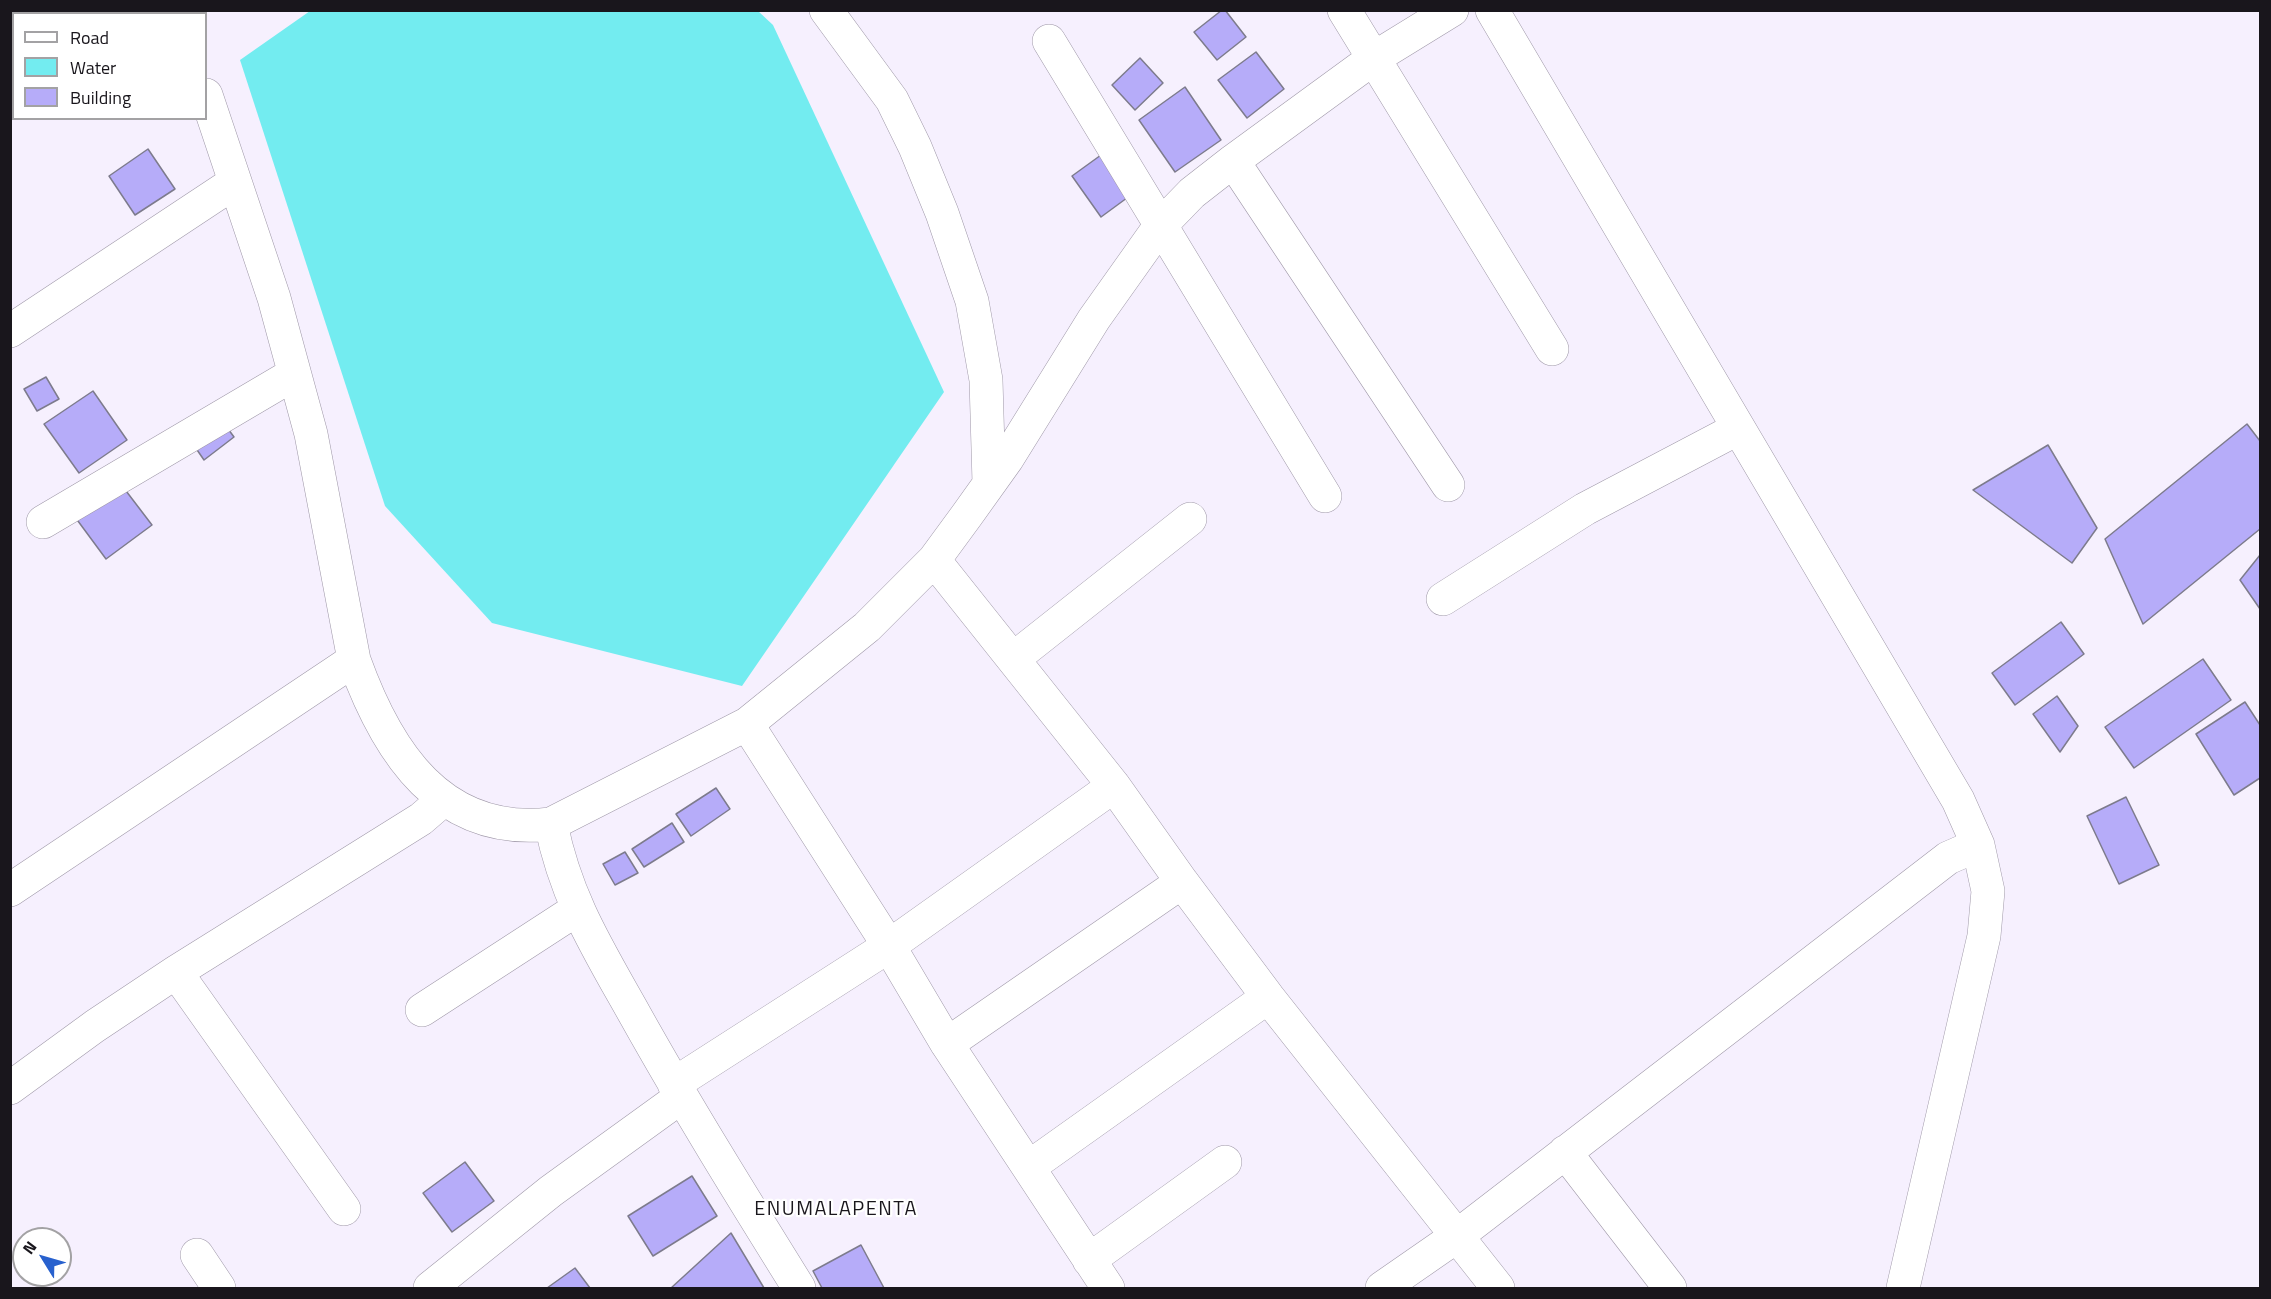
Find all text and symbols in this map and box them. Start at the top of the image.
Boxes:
legend [12,12,207,120]
text: Road [70,24,109,51]
text: Water [70,54,116,81]
text: Building [70,84,131,111]
district label: ENUMALAPENTA [754,1198,918,1222]
north arrow [12,1227,72,1287]
text: N [16,1236,42,1259]

